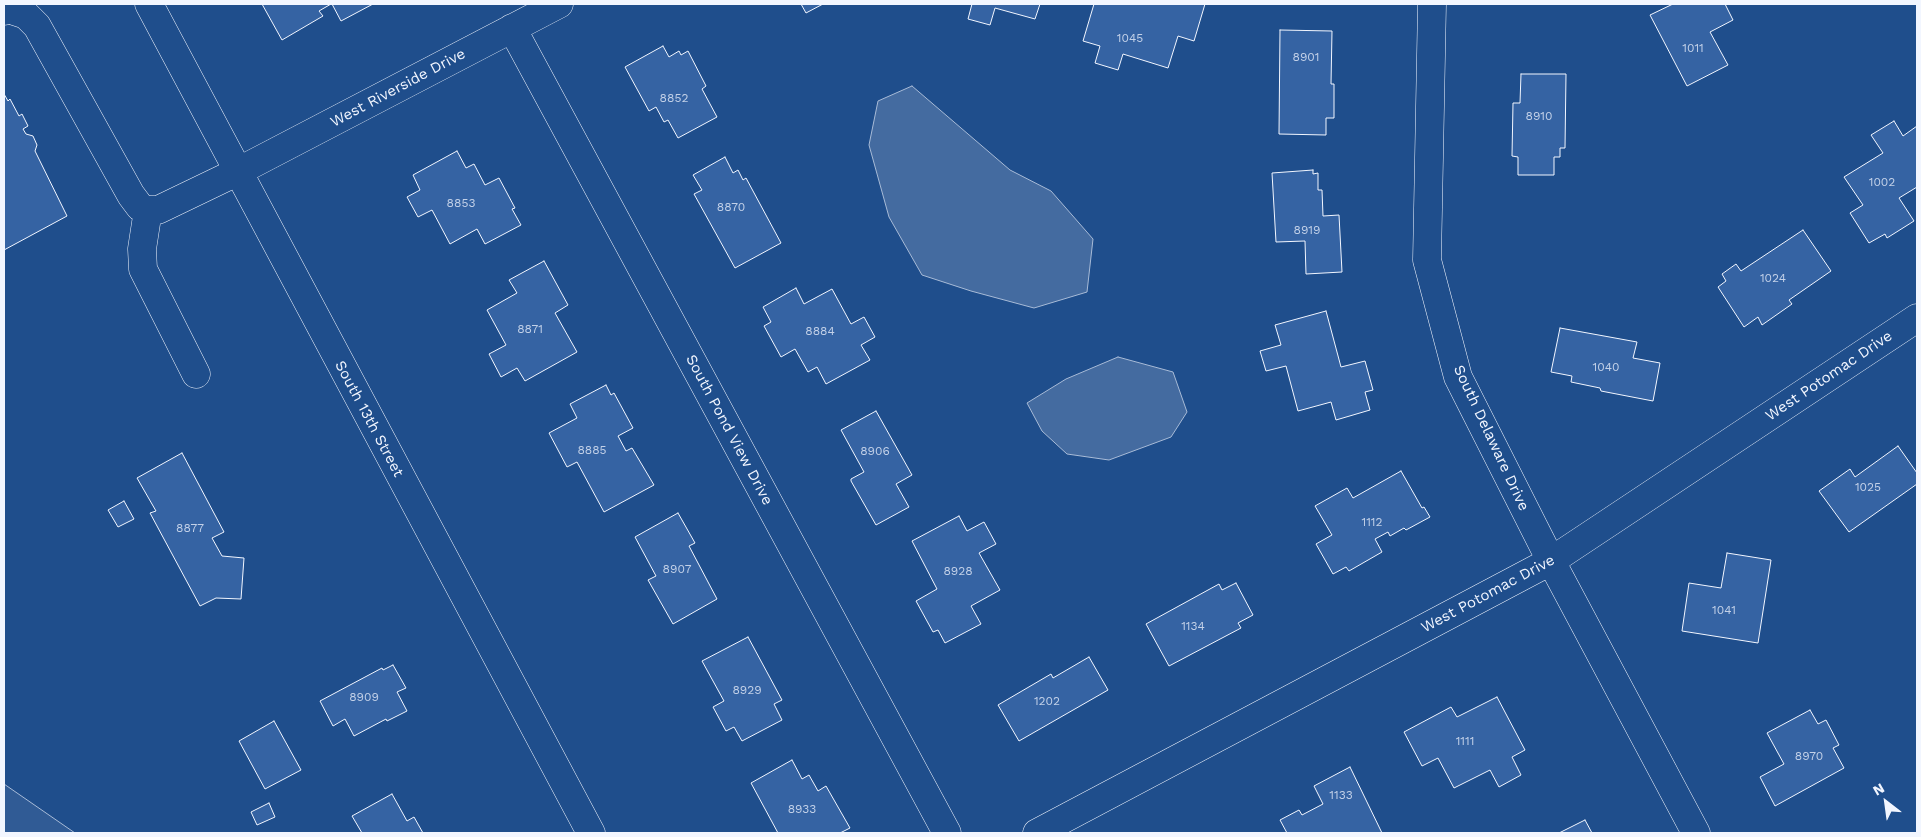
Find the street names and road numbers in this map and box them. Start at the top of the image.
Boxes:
street label: West Riverside Drive [327,45,469,131]
street label: West Potomac Drive [1762,327,1896,425]
street label: South Pond View Drive [682,352,776,508]
street label: South 13th Street [331,358,407,480]
street label: South Delaware Drive [1449,362,1533,514]
street label: West Potomac Drive [1418,551,1558,637]

